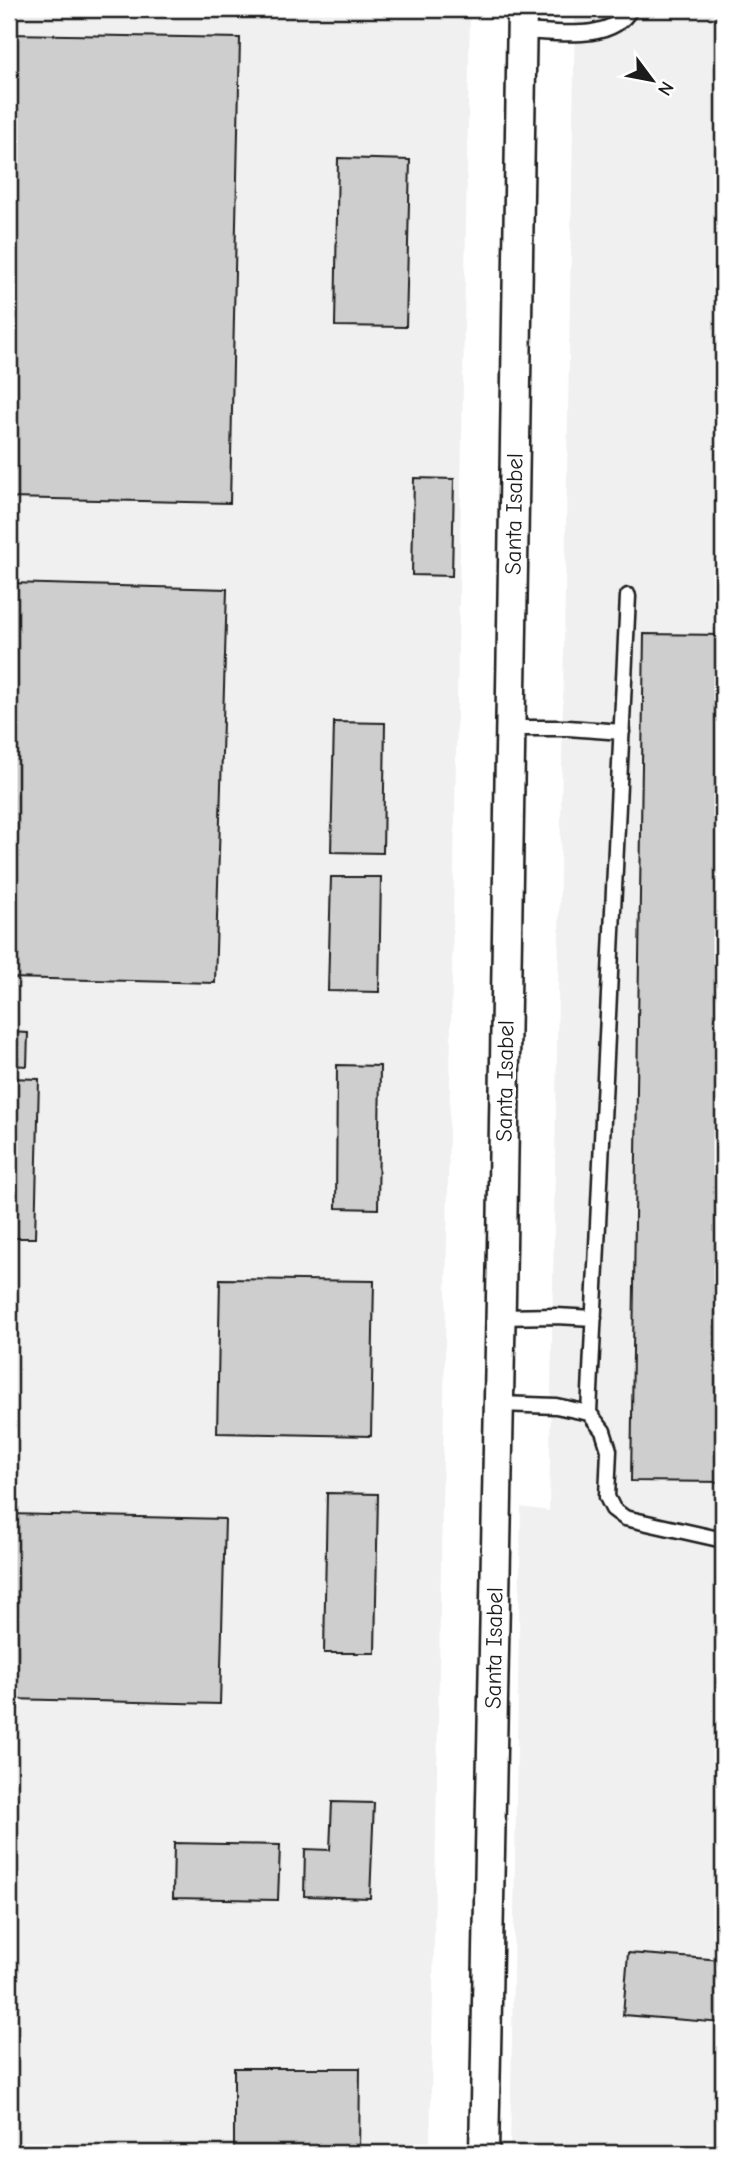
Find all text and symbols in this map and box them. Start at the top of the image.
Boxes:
north arrow [616,46,686,116]
text: N [653,77,678,100]
street label: Santa Isabel [499,453,529,575]
street label: Santa Isabel [490,1020,520,1142]
street label: Santa Isabel [479,1587,509,1709]

